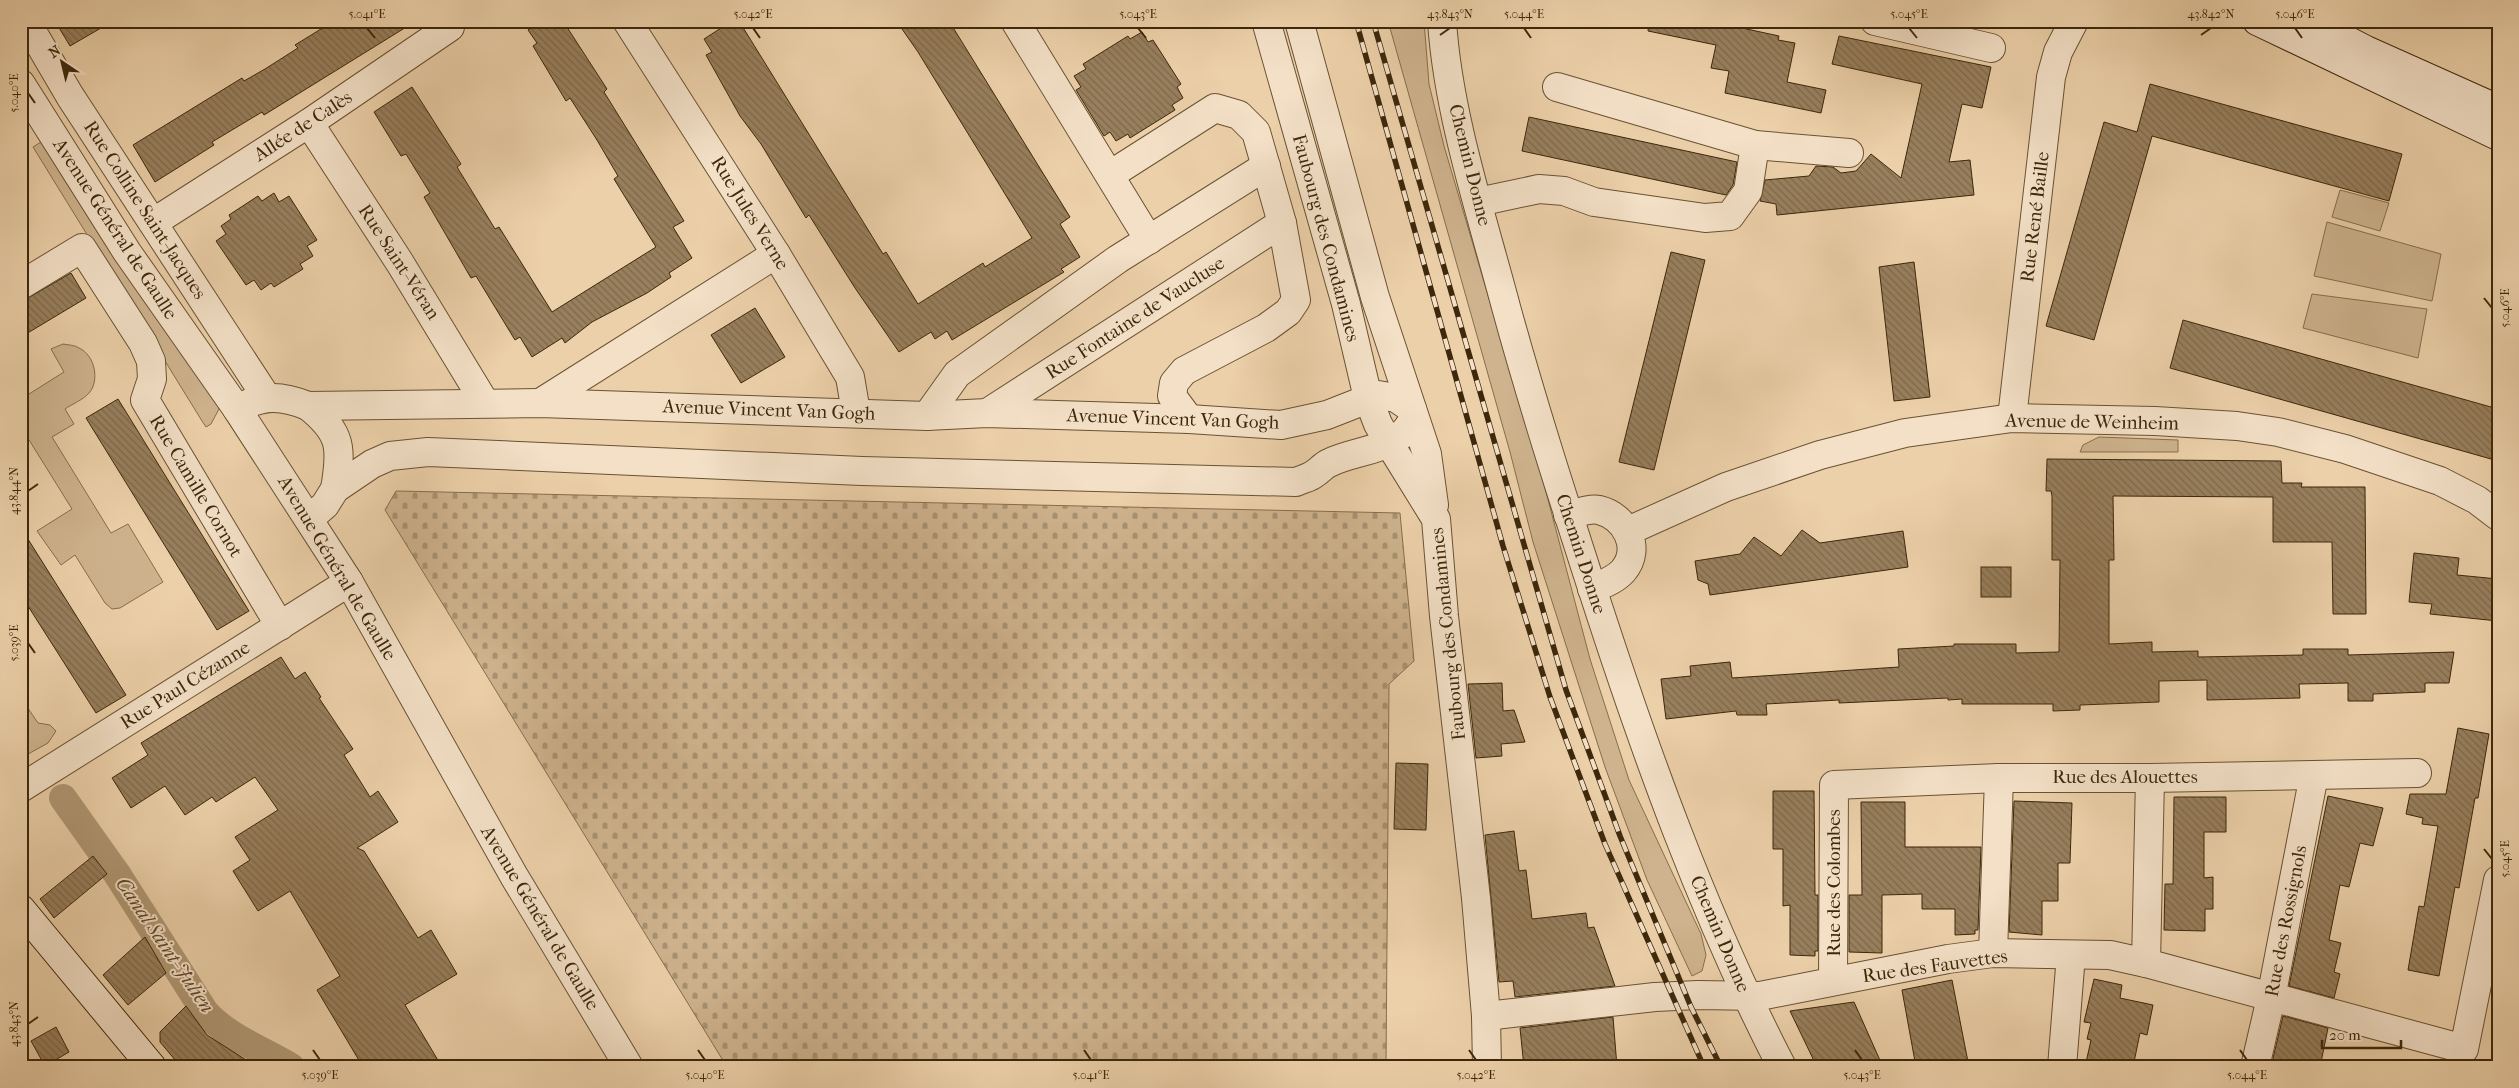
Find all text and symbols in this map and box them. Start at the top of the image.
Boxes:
text: 5.041°E [348,7,386,21]
text: 5.042°E [734,7,772,21]
text: 5.043°E [1119,7,1157,21]
text: 43.843°N [1427,7,1473,21]
text: 5.044°E [1504,7,1544,21]
text: 5.045°E [1890,7,1928,21]
text: 43.842°N [2187,7,2235,21]
text: 5.046°E [2275,7,2315,21]
north arrow [38,38,88,88]
text: N [46,42,64,62]
text: 5.040°E [7,73,21,113]
street label: Allée de Calès [249,86,356,166]
street label: Chemin Donne [1444,102,1496,228]
street label: Rue Colline Saint-Jacques [79,117,211,303]
street label: Faubourg des Condamines [1288,132,1364,344]
street label: Avenue Général de Gaulle [48,134,182,324]
street label: Rue René Baille [2016,150,2054,284]
street label: Rue Jules Verne [706,152,794,274]
street label: Rue Saint-Véran [354,200,444,324]
street label: Rue Fontaine de Vaucluse [1041,252,1229,384]
text: 5.046°E [2498,288,2512,328]
street label: Avenue Vincent Van Gogh [661,395,876,425]
street label: Avenue Vincent Van Gogh [1065,404,1280,434]
street label: Avenue de Weinheim [2004,409,2179,435]
street label: Rue Camille Cornot [145,411,247,561]
text: 43.844°N [7,467,21,515]
street label: Avenue Général de Gaulle [273,471,401,664]
street label: Chemin Donne [1551,491,1611,617]
street label: Faubourg des Condamines [1426,527,1470,741]
text: 5.039°E [7,624,21,662]
street label: Rue Paul Cézanne [116,636,254,734]
street label: Rue des Alouettes [2052,766,2198,788]
street label: Rue des Colombes [1823,809,1845,957]
street label: Avenue Général de Gaulle [476,821,604,1014]
text: 5.045°E [2498,840,2512,878]
street label: Rue des Rossignols [2260,843,2312,999]
street label: Chemin Donne [1686,872,1754,996]
water label: Canal Saint-Julien [111,873,219,1017]
street label: Rue des Fauvettes [1861,945,2009,987]
text: 43.843°N [7,1001,21,1047]
scale bar [2322,1018,2400,1050]
text: 20 m [2329,1026,2361,1044]
text: 5.039°E [301,1068,339,1082]
text: 5.040°E [685,1068,725,1082]
text: 5.041°E [1072,1068,1110,1082]
text: 5.042°E [1457,1068,1495,1082]
text: 5.043°E [1843,1068,1881,1082]
text: 5.044°E [2227,1068,2267,1082]

